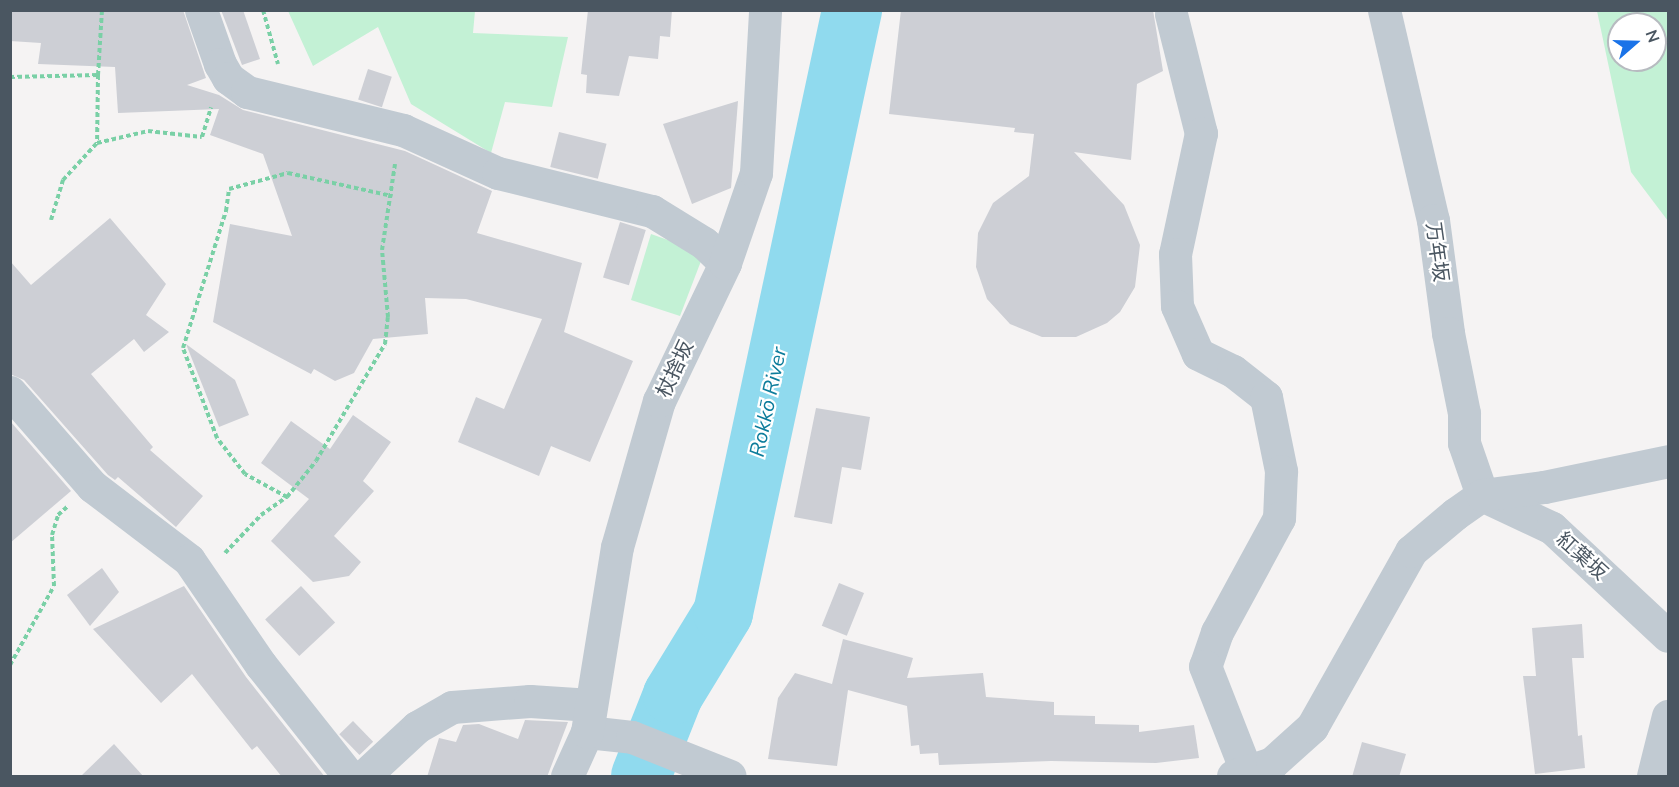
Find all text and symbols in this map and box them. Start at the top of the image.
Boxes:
north arrow [1607,12,1667,72]
text: N [1640,27,1664,46]
street label: 万年坂 [1421,221,1453,283]
street label: 杖捨坂 [651,337,699,401]
water label: Rokkō River [744,345,792,459]
street label: 紅葉坂 [1552,527,1612,585]

